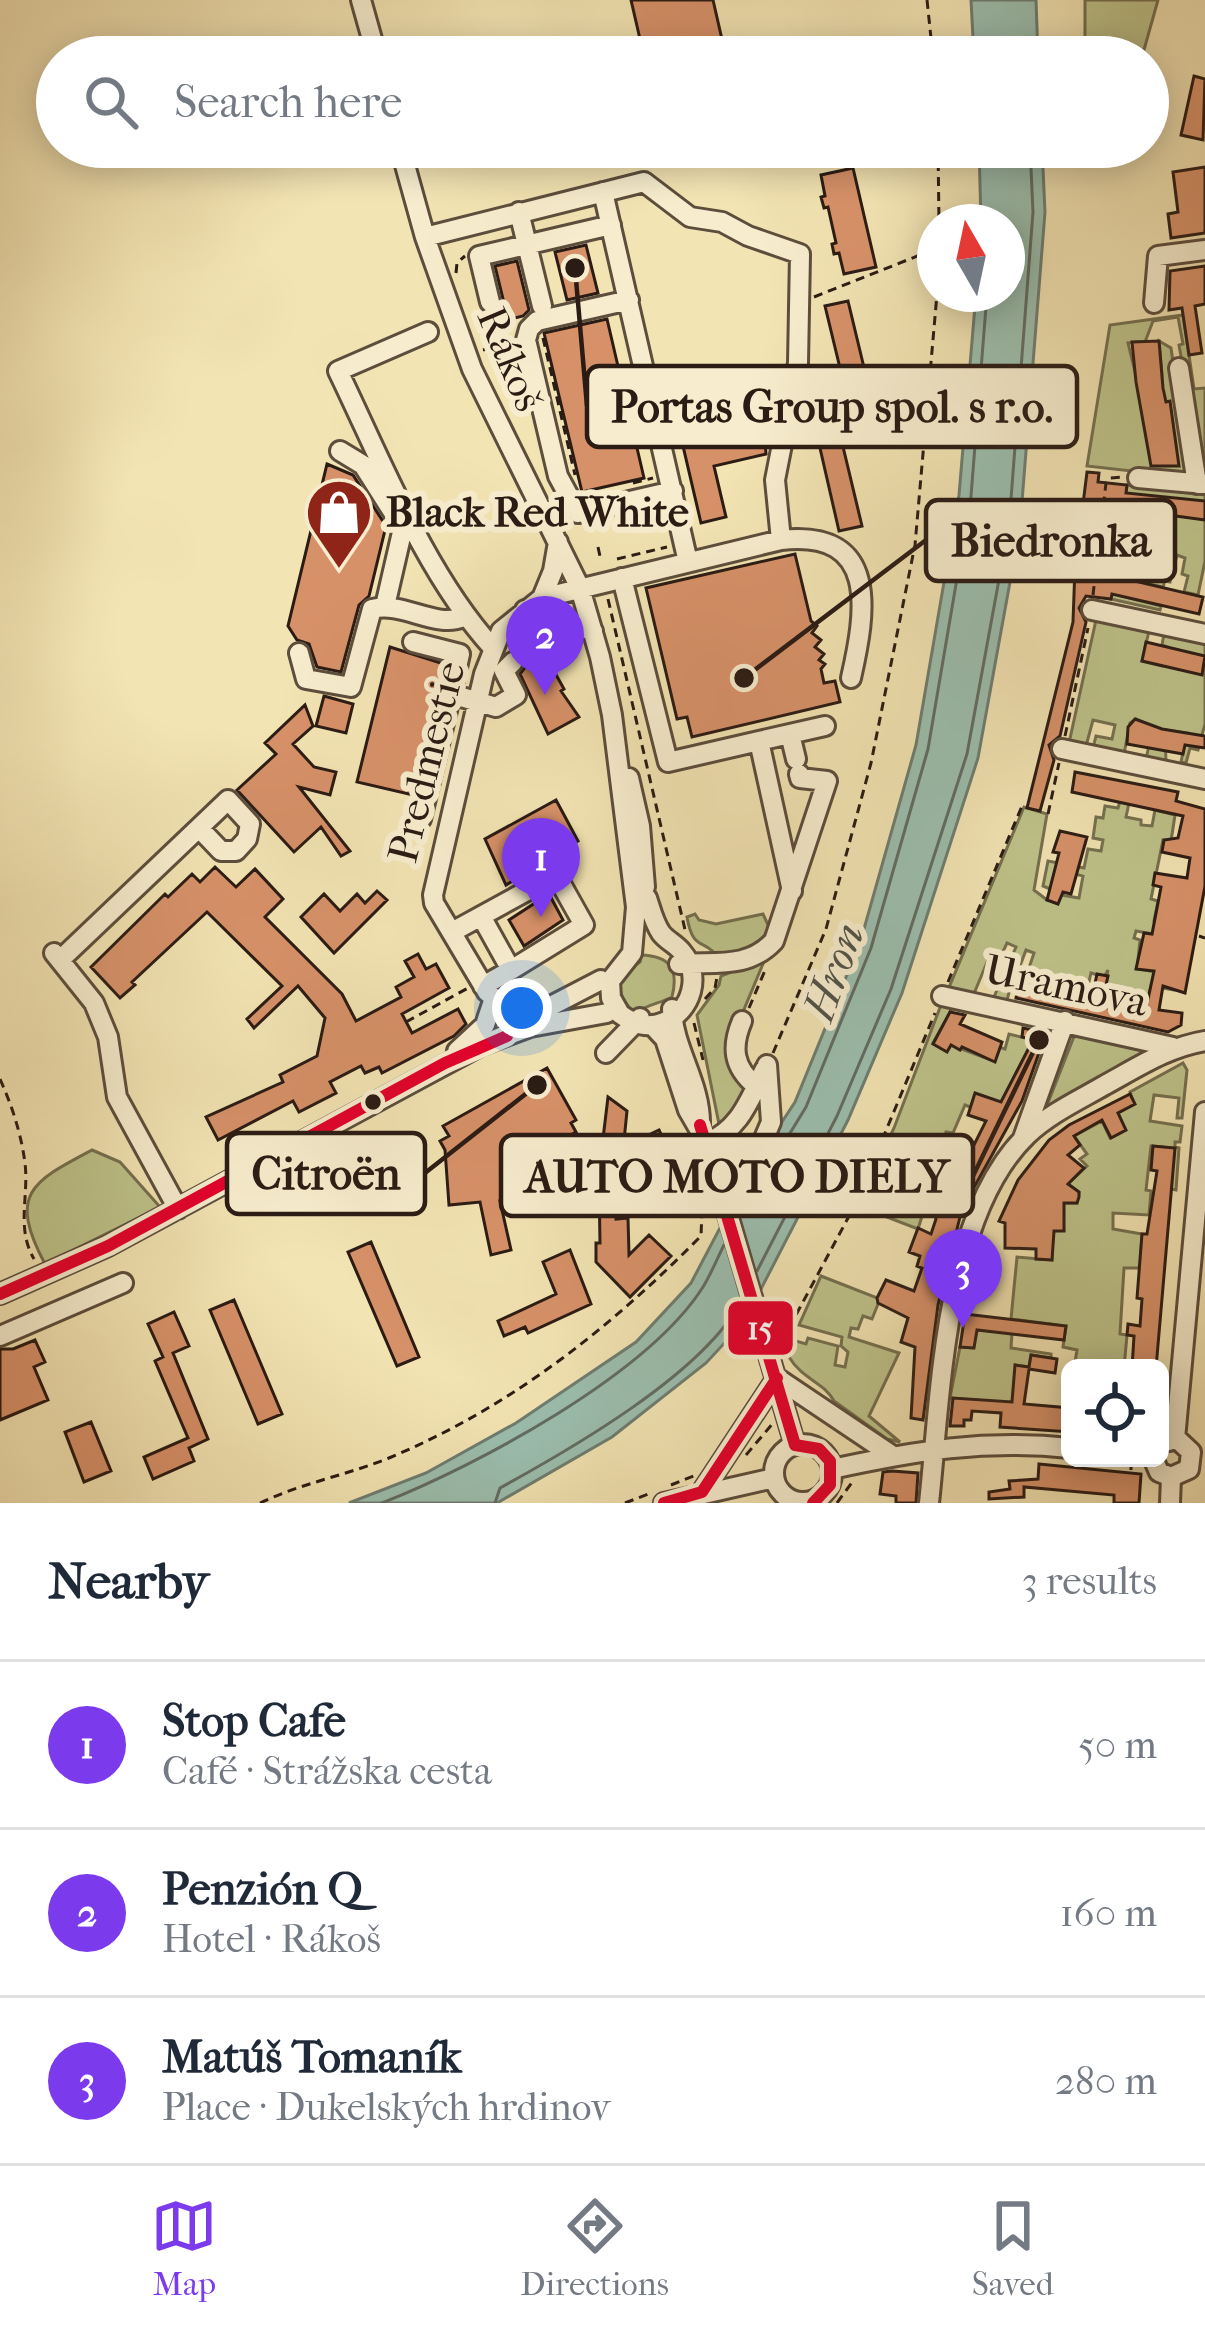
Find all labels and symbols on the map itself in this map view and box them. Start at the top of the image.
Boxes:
north arrow [917,204,1025,312]
street label: Rákoš [466,300,554,418]
callout: Portas Group spol. s r.o. [587,366,1077,447]
text: Portas Group spol. s r.o. [611,381,1053,434]
shop icon: Black Red White [304,477,374,571]
place label: Black Red White [386,488,689,537]
callout: Biedronka [926,500,1175,581]
text: Biedronka [951,515,1152,568]
pin: 2 [506,596,584,695]
street label: Predmestie [378,656,476,868]
pin: 1 [502,818,580,917]
water label: Hron [791,916,876,1030]
street label: Uramova [980,945,1152,1027]
your location [492,978,552,1038]
unlabelled marker [362,1091,384,1113]
callout: Citroën [227,1133,425,1214]
callout: AUTO MOTO DIELY [501,1135,973,1216]
text: Citroën [251,1148,401,1201]
text: AUTO MOTO DIELY [522,1151,952,1204]
pin: 3 [924,1229,1002,1328]
line badge: 15 [726,1299,795,1357]
text: 15 [747,1309,773,1348]

